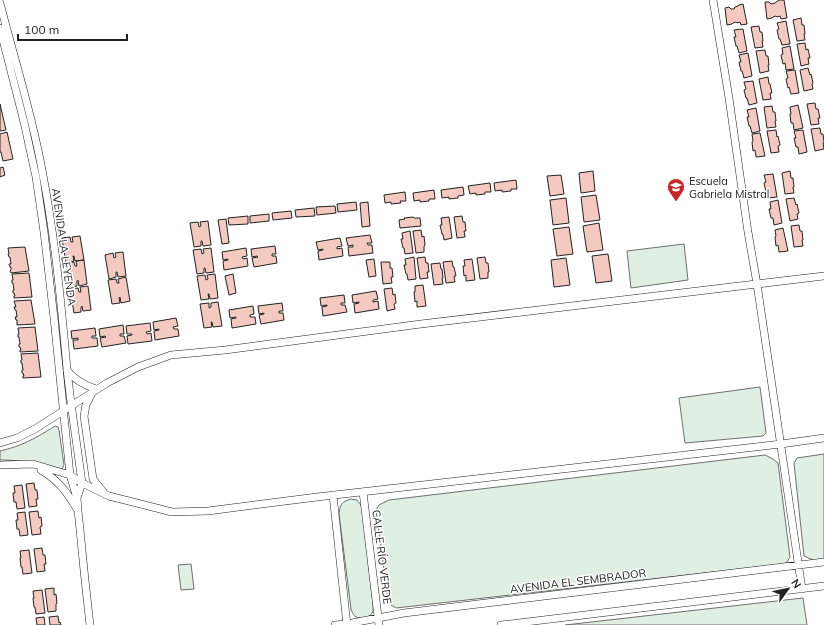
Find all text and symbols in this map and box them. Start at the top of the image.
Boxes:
scale bar [18,16,127,42]
text: 100 m [24,22,59,37]
place label: Escuela Gabriela Mistral [689,174,769,201]
school or university icon: Escuela Gabriela Mistral [666,177,686,202]
street label: AVENIDA LA LEYENDA [49,187,79,307]
street label: CALLE RÍO VERDE [369,509,395,605]
street label: AVENIDA EL SEMBRADOR [509,566,647,596]
north arrow [768,569,808,609]
text: N [788,576,805,591]

